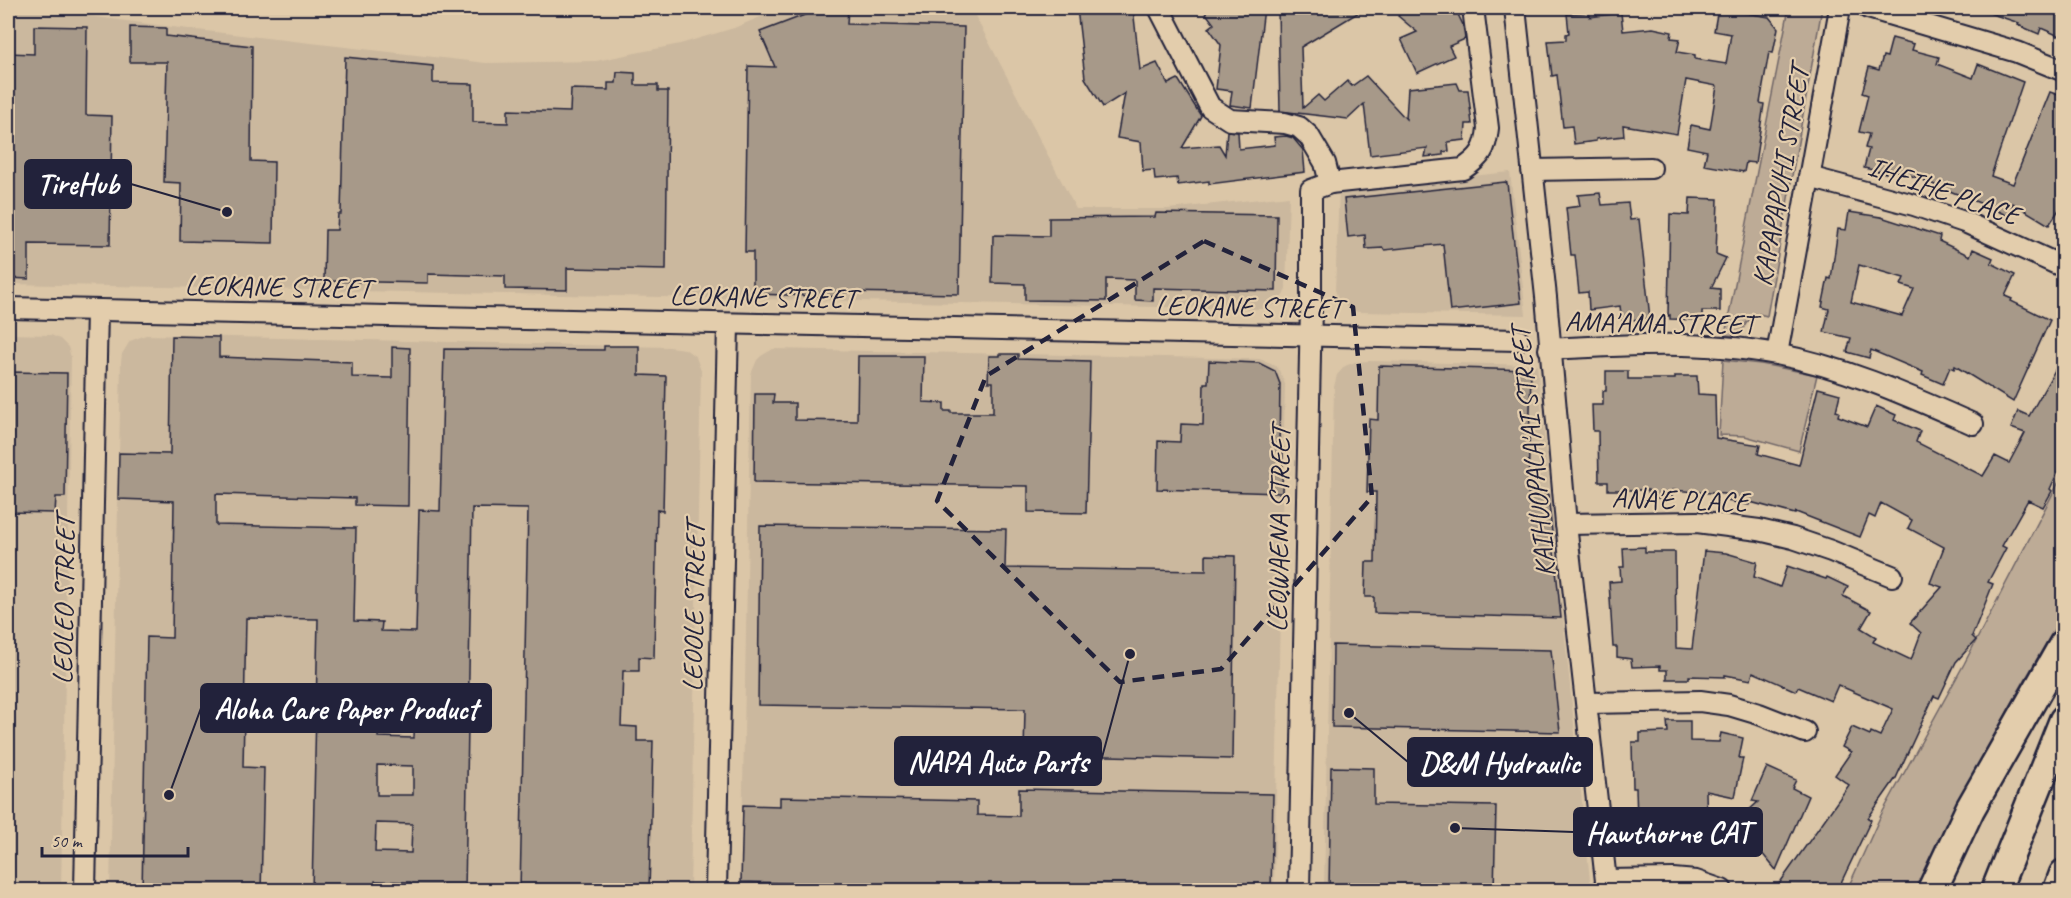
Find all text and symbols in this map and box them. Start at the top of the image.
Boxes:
street label: KAPAPAPUHI STREET [1744,57,1818,289]
street label: IHEIHE PLACE [1864,148,2028,234]
callout: TireHub [25,160,131,208]
text: TireHub [37,165,121,203]
street label: LEOKANE STREET [184,267,378,306]
street label: LEOKANE STREET [669,277,863,316]
street label: LEOKANE STREET [1155,287,1349,326]
street label: AMA'AMA STREET [1565,303,1763,342]
street label: KAIHUOPALA'AI STREET [1501,319,1563,579]
street label: LEOWAENA STREET [1259,419,1298,632]
street label: ANA'E PLACE [1611,480,1752,519]
street label: LEOLEO STREET [45,508,83,685]
street label: LEOOLE STREET [675,515,713,692]
callout: Aloha Care Paper Product [201,684,491,732]
text: Aloha Care Paper Product [214,690,483,728]
callout: NAPA Auto Parts [895,737,1101,785]
callout: D&M Hydraulic [1408,738,1592,786]
text: NAPA Auto Parts [908,743,1092,781]
text: D&M Hydraulic [1420,744,1581,782]
callout: Hawthorne CAT [1574,808,1762,856]
text: Hawthorne CAT [1586,814,1758,852]
scale bar [42,820,188,858]
text: 50 m [51,830,84,852]

